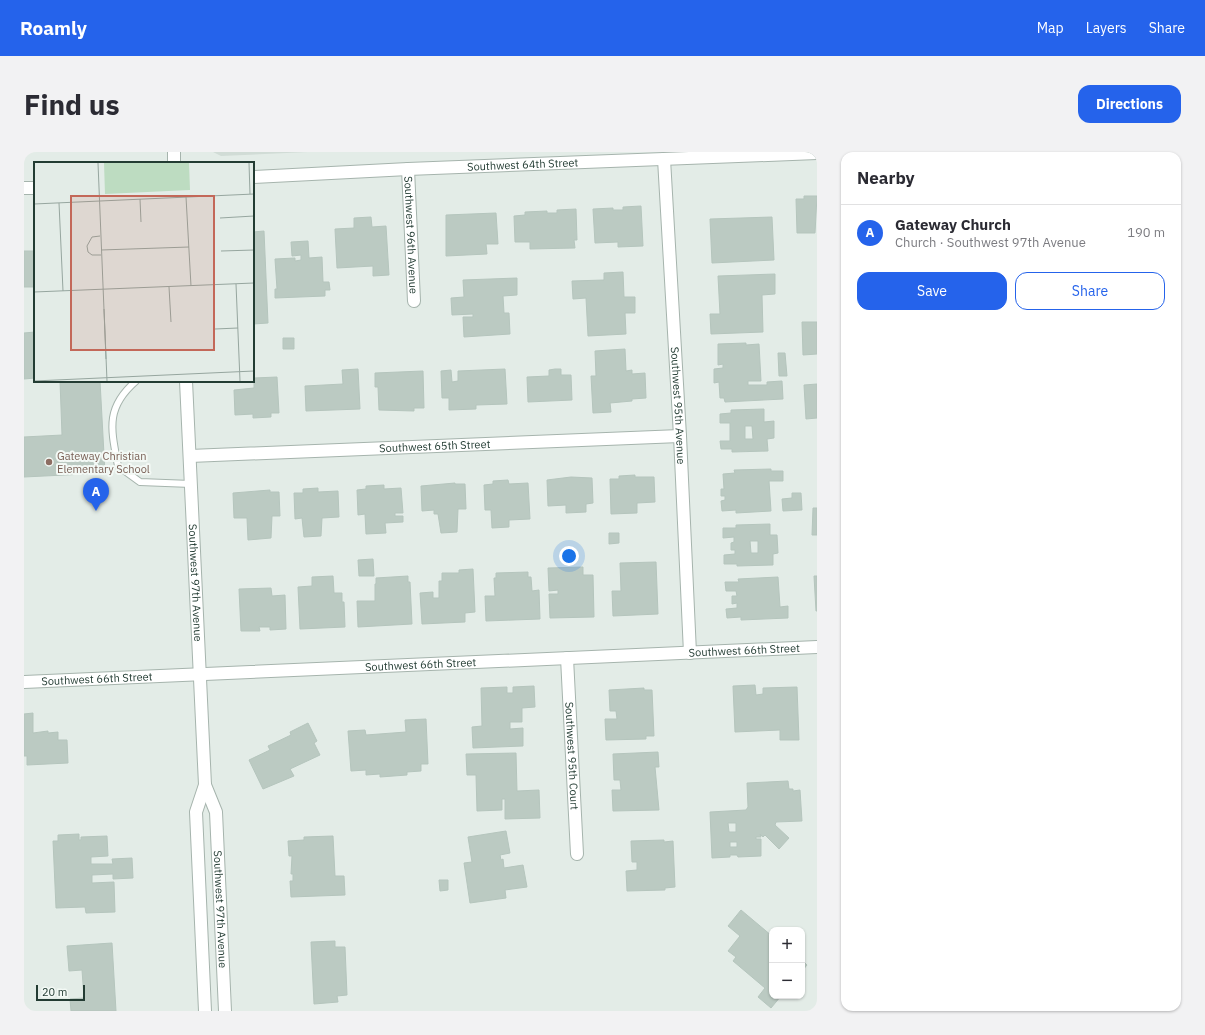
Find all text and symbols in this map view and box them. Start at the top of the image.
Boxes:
text: Roamly [20,16,87,40]
text: Map [1037,19,1064,37]
text: Layers [1086,19,1127,37]
text: Share [1149,19,1185,37]
button: Directions [1078,85,1181,123]
text: Find us [24,86,120,123]
street label: Southwest 64th Street [467,155,579,174]
inset map [34,162,254,382]
text: Nearby [857,167,915,189]
street label: Southwest 96th Avenue [401,176,421,294]
text: Gateway Church [895,215,1011,234]
text: A [866,224,874,241]
text: 190 m [1127,224,1165,241]
text: Church · Southwest 97th Avenue [895,234,1086,251]
button: Save [857,272,1007,310]
button: Share [1015,272,1165,310]
street label: Southwest 95th Avenue [668,346,688,465]
street label: Southwest 65th Street [379,437,491,455]
place label: Gateway Christian Elementary School [57,449,150,476]
marker: Gateway Christian Elementary School [44,457,54,467]
pin: A [83,478,109,511]
street label: Southwest 97th Avenue [186,524,205,642]
your location [559,546,579,566]
street label: Southwest 66th Street [688,641,800,660]
street label: Southwest 66th Street [365,655,477,674]
street label: Southwest 66th Street [41,669,153,688]
street label: Southwest 95th Court [562,701,582,810]
street label: Southwest 97th Avenue [211,850,230,968]
map controls [769,927,805,999]
button: + [769,927,805,963]
button: − [769,963,805,999]
scale bar [36,983,85,1002]
text: 20 m [42,985,67,999]

